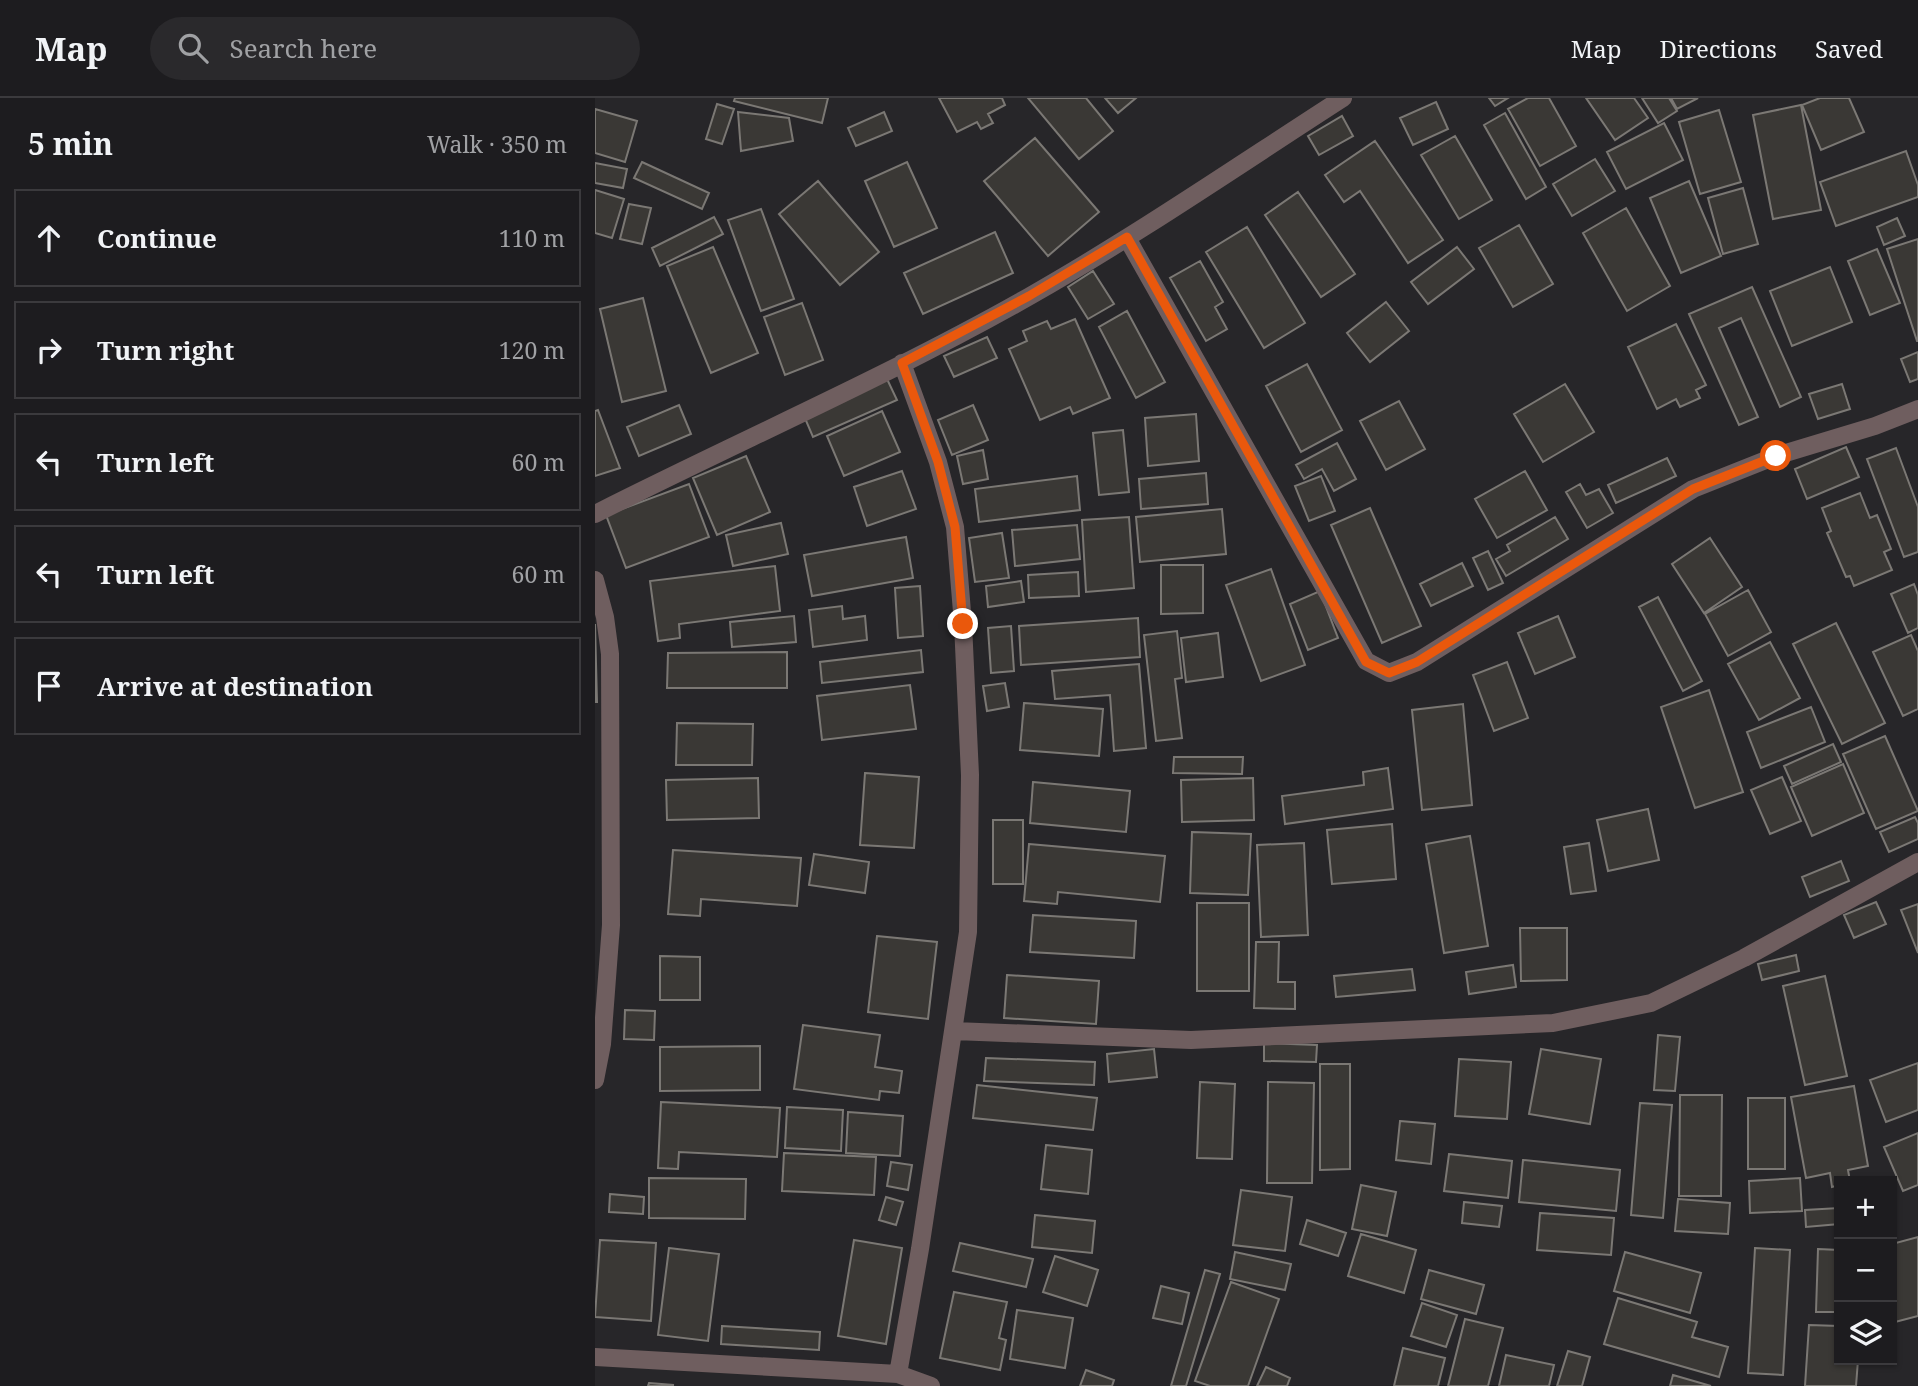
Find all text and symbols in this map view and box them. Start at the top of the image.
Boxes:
search box [150,17,640,80]
text: Map [35,26,108,71]
icon: search [174,29,212,67]
text: Search here [230,30,377,66]
text: Map [1571,32,1622,65]
text: Directions [1660,32,1777,65]
text: Saved [1815,32,1883,65]
text: 5 min [28,123,113,164]
text: Walk · 350 m [427,128,567,160]
icon: ahead [30,219,68,257]
text: Continue [97,220,217,256]
text: 110 m [499,222,565,254]
icon: right [30,331,68,369]
text: Turn right [97,332,234,368]
text: 120 m [499,334,565,366]
route start [1760,440,1791,471]
icon: left [30,443,68,481]
text: Turn left [97,444,214,480]
text: 60 m [512,446,565,478]
icon: left [30,555,68,593]
text: Turn left [97,556,214,592]
text: 60 m [512,558,565,590]
route end [947,608,978,639]
icon: arrive [30,667,68,705]
text: Arrive at destination [97,668,373,704]
map controls [1834,1176,1897,1365]
button: + [1834,1176,1897,1239]
button: − [1834,1239,1897,1302]
button: layers [1834,1302,1897,1365]

